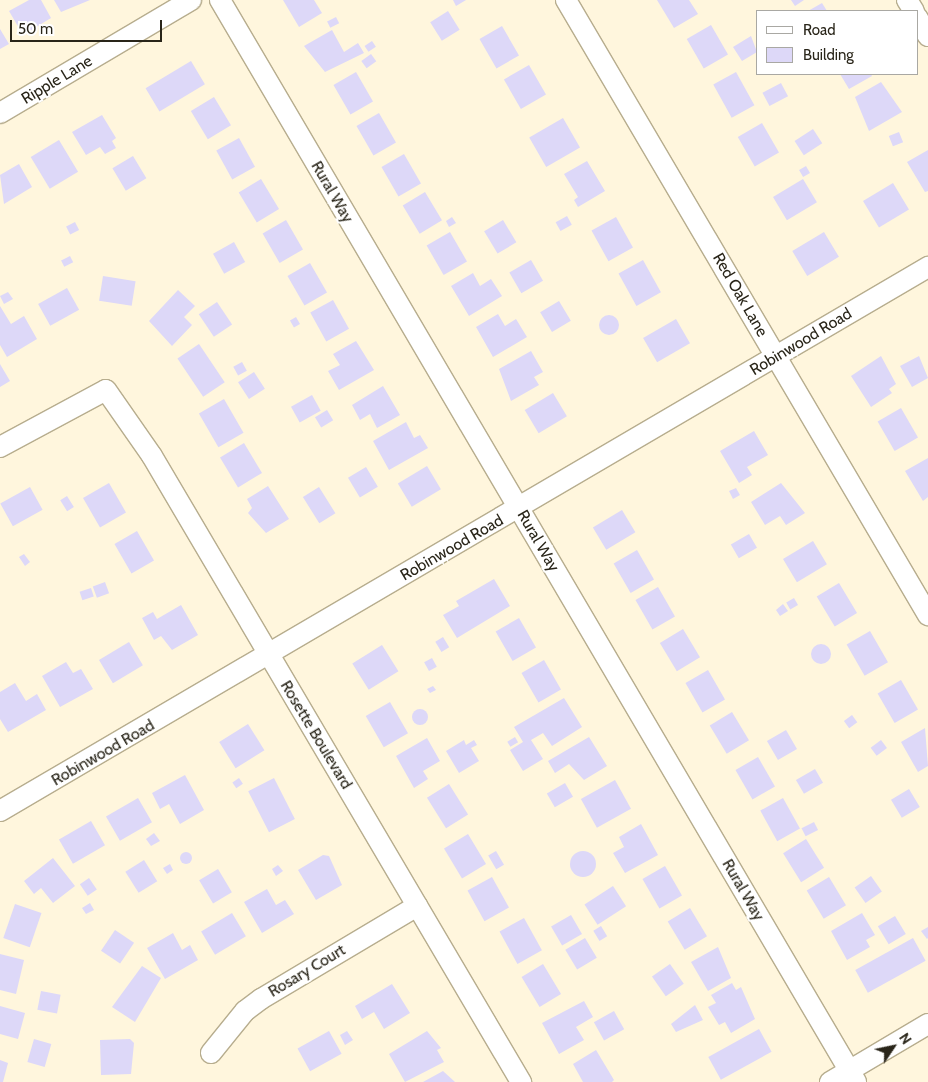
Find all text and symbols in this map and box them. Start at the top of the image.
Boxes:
scale bar [12,10,165,42]
legend [756,10,918,75]
text: 50 m [18,20,53,38]
text: Road [803,21,836,39]
text: Building [803,46,854,64]
street label: Ripple Lane [18,51,96,109]
street label: Rural Way [307,158,357,226]
street label: Red Oak Lane [708,250,772,340]
street label: Robinwood Road [747,304,855,380]
street label: Rural Way [513,507,563,575]
street label: Robinwood Road [397,511,507,585]
street label: Rosette Boulevard [276,677,356,793]
street label: Robinwood Road [48,716,158,790]
street label: Rural Way [718,856,768,924]
street label: Rosary Court [265,941,349,1001]
north arrow [868,1022,918,1072]
text: N [895,1029,916,1048]

